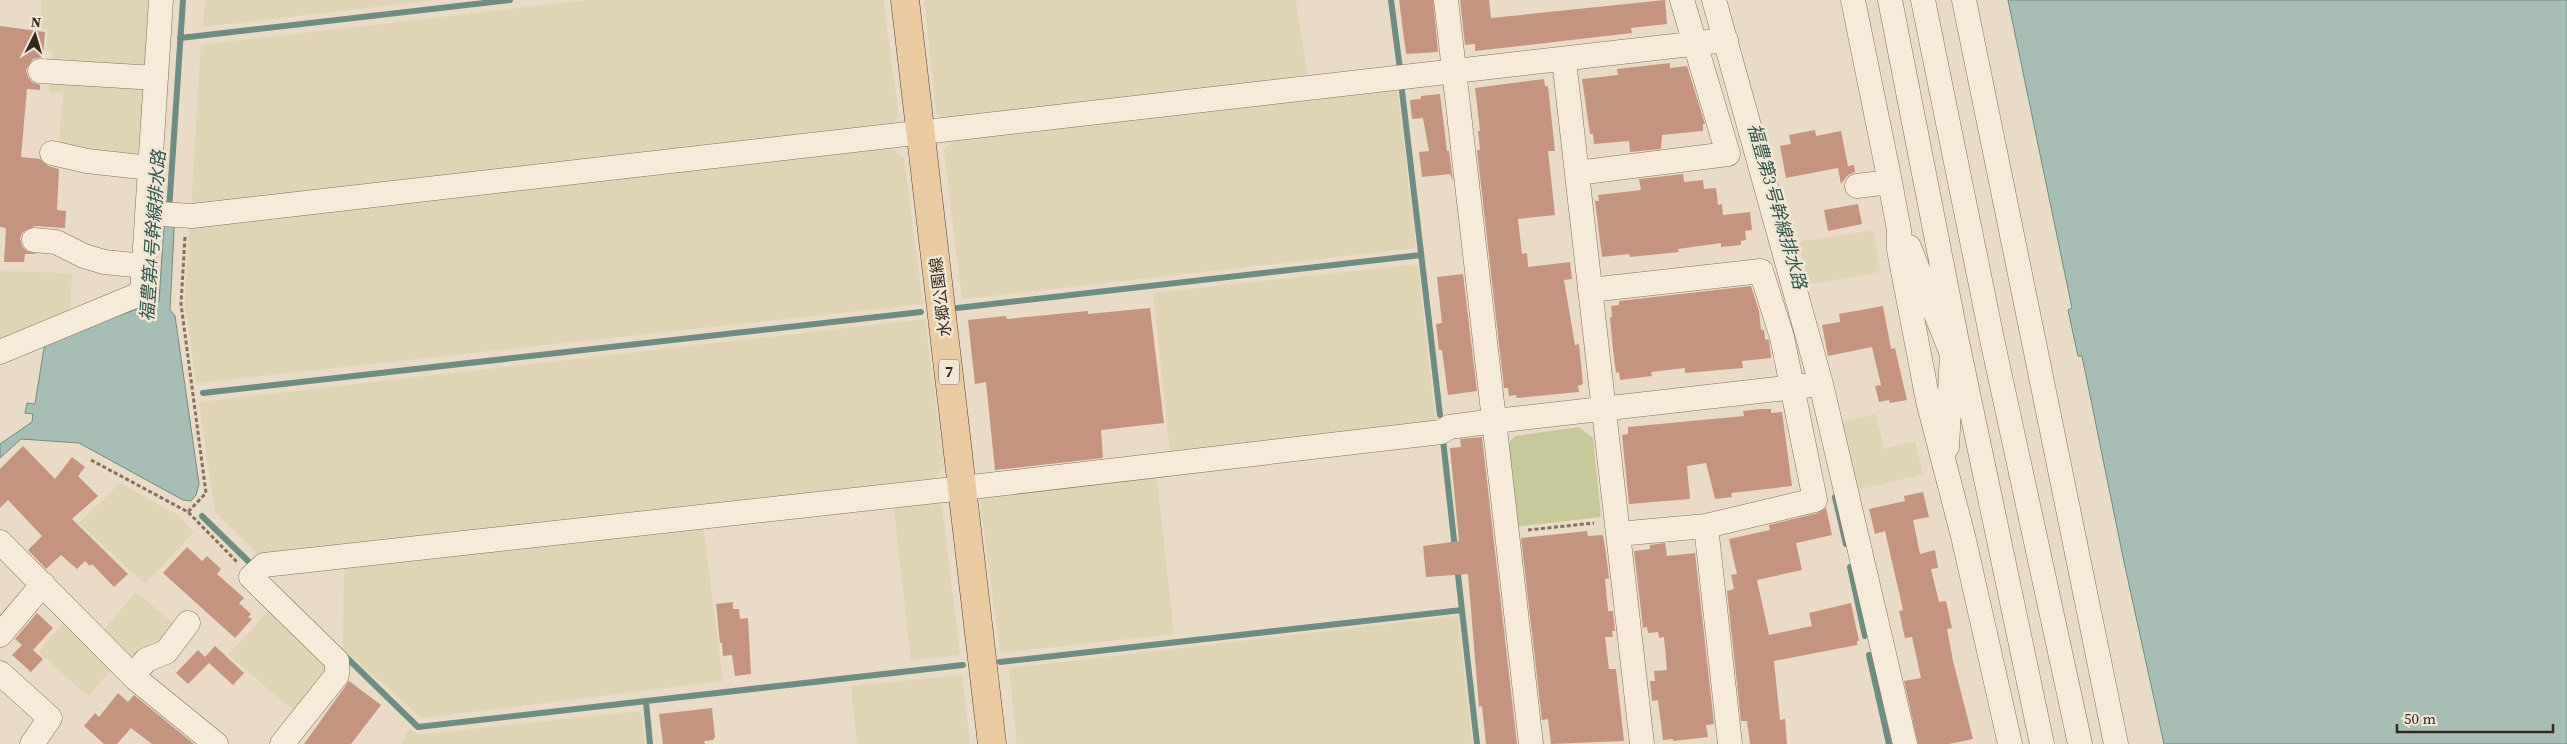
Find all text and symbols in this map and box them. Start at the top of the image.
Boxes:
north arrow [10,10,60,60]
text: N [30,12,42,32]
water label: 福豊第3号幹線排水路 [1742,120,1814,294]
water label: 福豊第4号幹線排水路 [134,148,171,322]
street label: 水郷公園線 [924,256,956,338]
road number: 7 [939,360,959,384]
scale bar [2397,702,2553,734]
text: 50 m [2404,708,2436,729]

